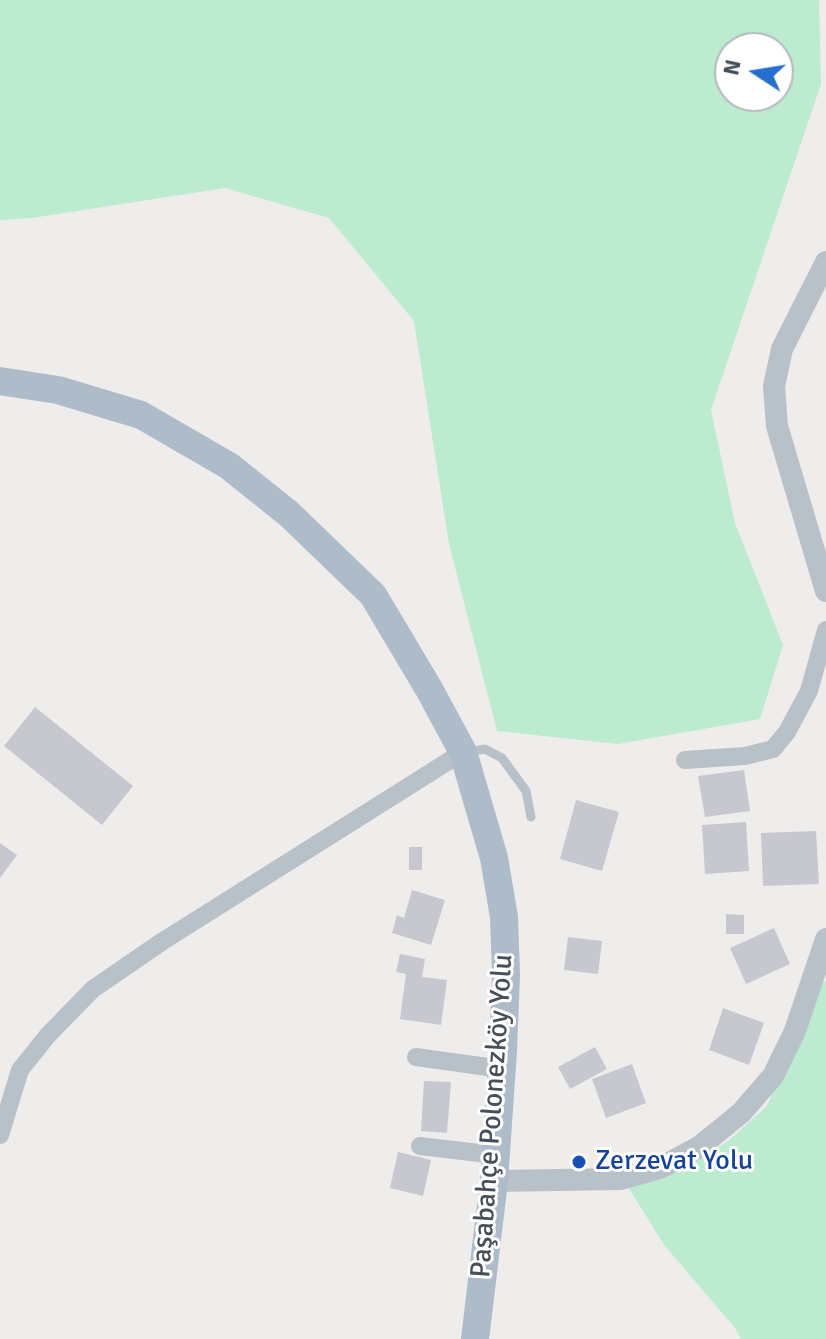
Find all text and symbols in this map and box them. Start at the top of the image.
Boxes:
north arrow [714,32,794,112]
text: N [717,57,747,78]
street label: Paşabahçe Polonezköy Yolu [465,953,521,1279]
place label: Zerzevat Yolu [595,1145,753,1179]
marker: Zerzevat Yolu [570,1153,588,1171]

